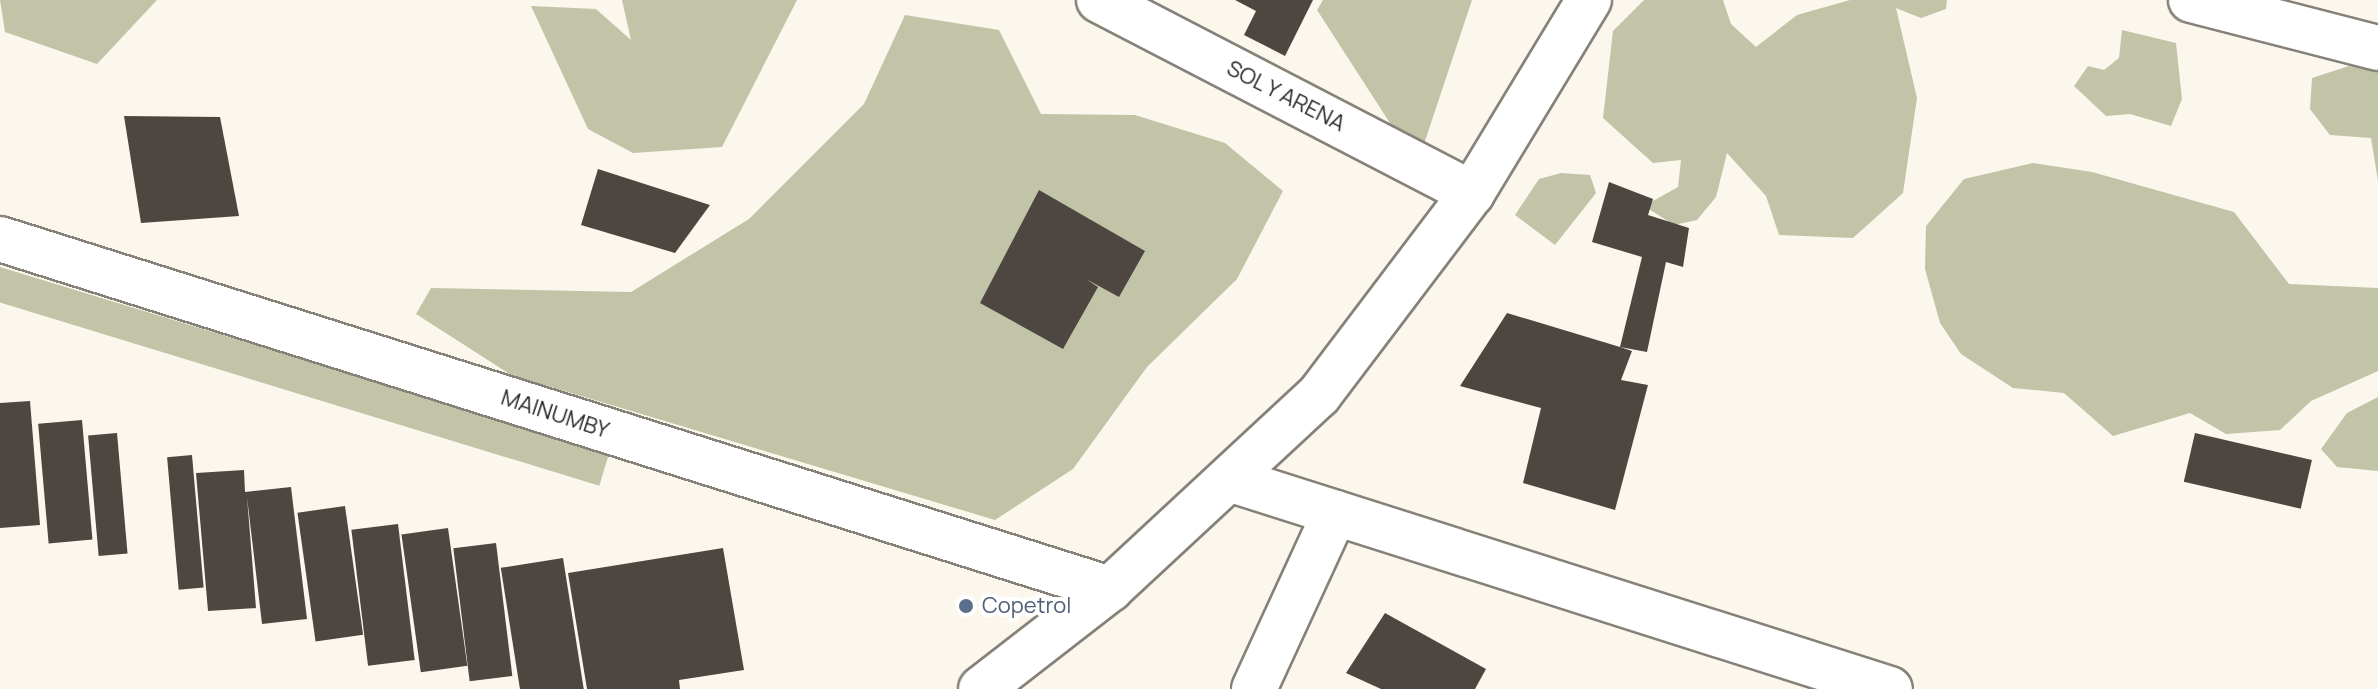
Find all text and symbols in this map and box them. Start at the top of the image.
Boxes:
street label: SOL Y ARENA [1222,54,1350,138]
street label: MAINUMBY [498,384,612,444]
place label: Copetrol [982,593,1071,619]
marker: Copetrol [957,597,975,615]

